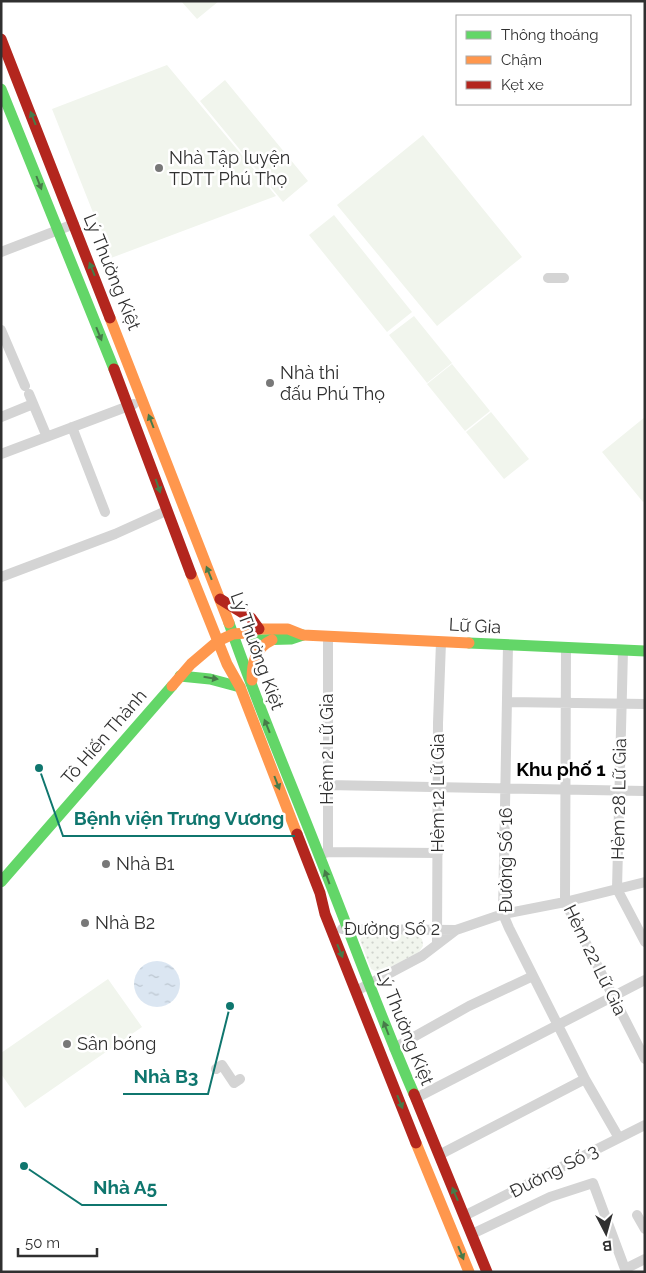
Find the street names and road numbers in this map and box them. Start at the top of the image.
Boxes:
street label: Lý Thường Kiệt [80,211,145,333]
street label: Lý Thường Kiệt [226,589,288,712]
street label: Lữ Gia [448,614,502,637]
street label: Tô Hiến Thành [57,685,151,788]
street label: Hẻm 2 Lữ Gia [316,693,337,805]
street label: Hẻm 12 Lữ Gia [427,733,448,853]
street label: Hẻm 28 Lữ Gia [607,738,630,860]
street label: Đường Số 16 [495,807,516,913]
street label: Hẻm 22 Lữ Gia [560,901,631,1019]
street label: Đường Số 2 [344,918,440,939]
street label: Lý Thường Kiệt [373,966,438,1088]
street label: Đường Số 3 [506,1139,602,1202]

